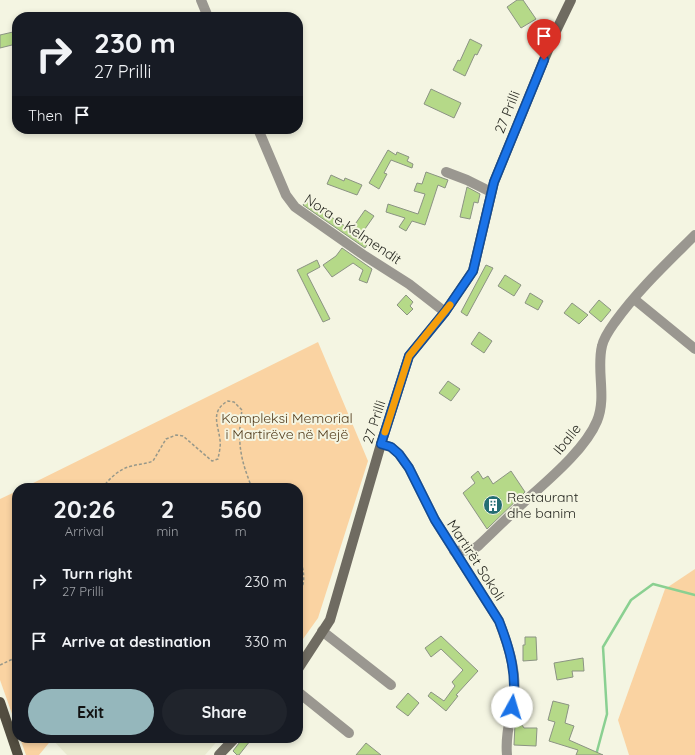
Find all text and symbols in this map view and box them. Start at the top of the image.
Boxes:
pin [527,19,561,60]
text: 230 m [94,25,176,60]
icon: arrive [533,25,555,47]
icon: right [28,28,80,80]
text: 27 Prilli [94,60,151,83]
street label: 27 Prilli [490,88,524,136]
icon: arrive [71,104,93,126]
text: Then [28,106,63,125]
street label: Nora e Kelmendit [301,190,405,268]
street label: 27 Prilli [359,398,389,446]
park label: Kompleksi Memorial i Martirëve në Mejë [221,409,353,443]
street label: Iballe [549,420,585,458]
place label: Restaurant dhe banim [507,488,579,522]
text: 20:26 [53,494,115,524]
text: 2 [161,494,174,524]
text: 560 [220,494,262,524]
building icon: Restaurant dhe banim [482,494,504,516]
street label: Martirët Sokoli [443,516,509,604]
text: Arrival [65,523,104,539]
text: min [156,523,179,539]
text: m [235,523,247,539]
text: Turn right [62,564,133,583]
icon: right [28,570,50,592]
text: 230 m [244,572,287,591]
text: 27 Prilli [62,583,103,599]
icon: arrive [28,630,50,652]
text: Arrive at destination [62,632,211,651]
text: 330 m [245,632,287,651]
position arrow [491,686,533,728]
button: Exit [28,689,154,735]
button: Share [162,689,287,735]

